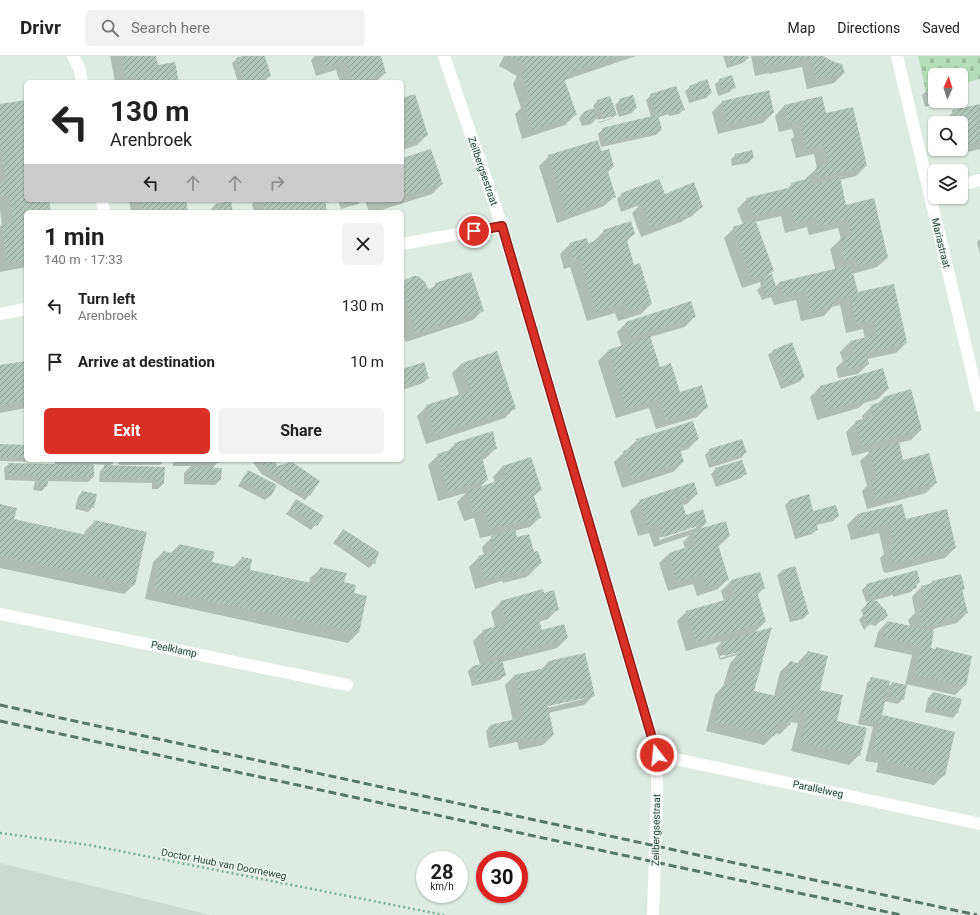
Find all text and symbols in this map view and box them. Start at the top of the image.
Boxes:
search box [85,10,365,46]
text: Drivr [20,16,61,39]
icon: search [99,17,121,39]
text: Search here [131,19,210,37]
text: Map [788,20,815,36]
text: Directions [837,20,900,36]
text: Saved [922,20,960,36]
north arrow [928,68,968,108]
map controls [928,68,968,204]
text: 130 m [110,95,189,128]
icon: left [44,96,96,148]
button: search [928,116,968,156]
text: Arenbroek [110,129,192,150]
street label: Zeilbergsestraat [466,135,500,207]
button: layers [928,164,968,204]
icon: left [140,172,162,194]
icon: ahead [182,172,204,194]
icon: ahead [224,172,246,194]
icon: right [266,172,288,194]
pin [457,214,491,248]
street label: Mariastraat [929,217,953,269]
icon: arrive [463,220,485,242]
text: 1 min [44,223,104,251]
button: close [342,223,384,265]
text: 140 m · 17:33 [44,252,123,267]
text: Turn left [78,290,135,308]
icon: left [44,295,66,317]
text: 130 m [342,297,384,315]
text: Arenbroek [78,308,137,323]
icon: arrive [44,351,66,373]
text: Arrive at destination [78,353,215,371]
text: 10 m [350,353,384,371]
button: Exit [44,408,210,454]
button: Share [218,408,384,454]
street label: Peelklamp [150,639,198,659]
position arrow [636,734,678,776]
street label: Parallelweg [792,778,844,800]
street label: Zeilbergsestraat [650,794,662,866]
street label: Doctor Huub van Doorneweg [160,846,288,882]
speed limit sign: 30 [476,851,528,903]
text: 28 [431,860,453,884]
text: km/h [430,881,454,892]

